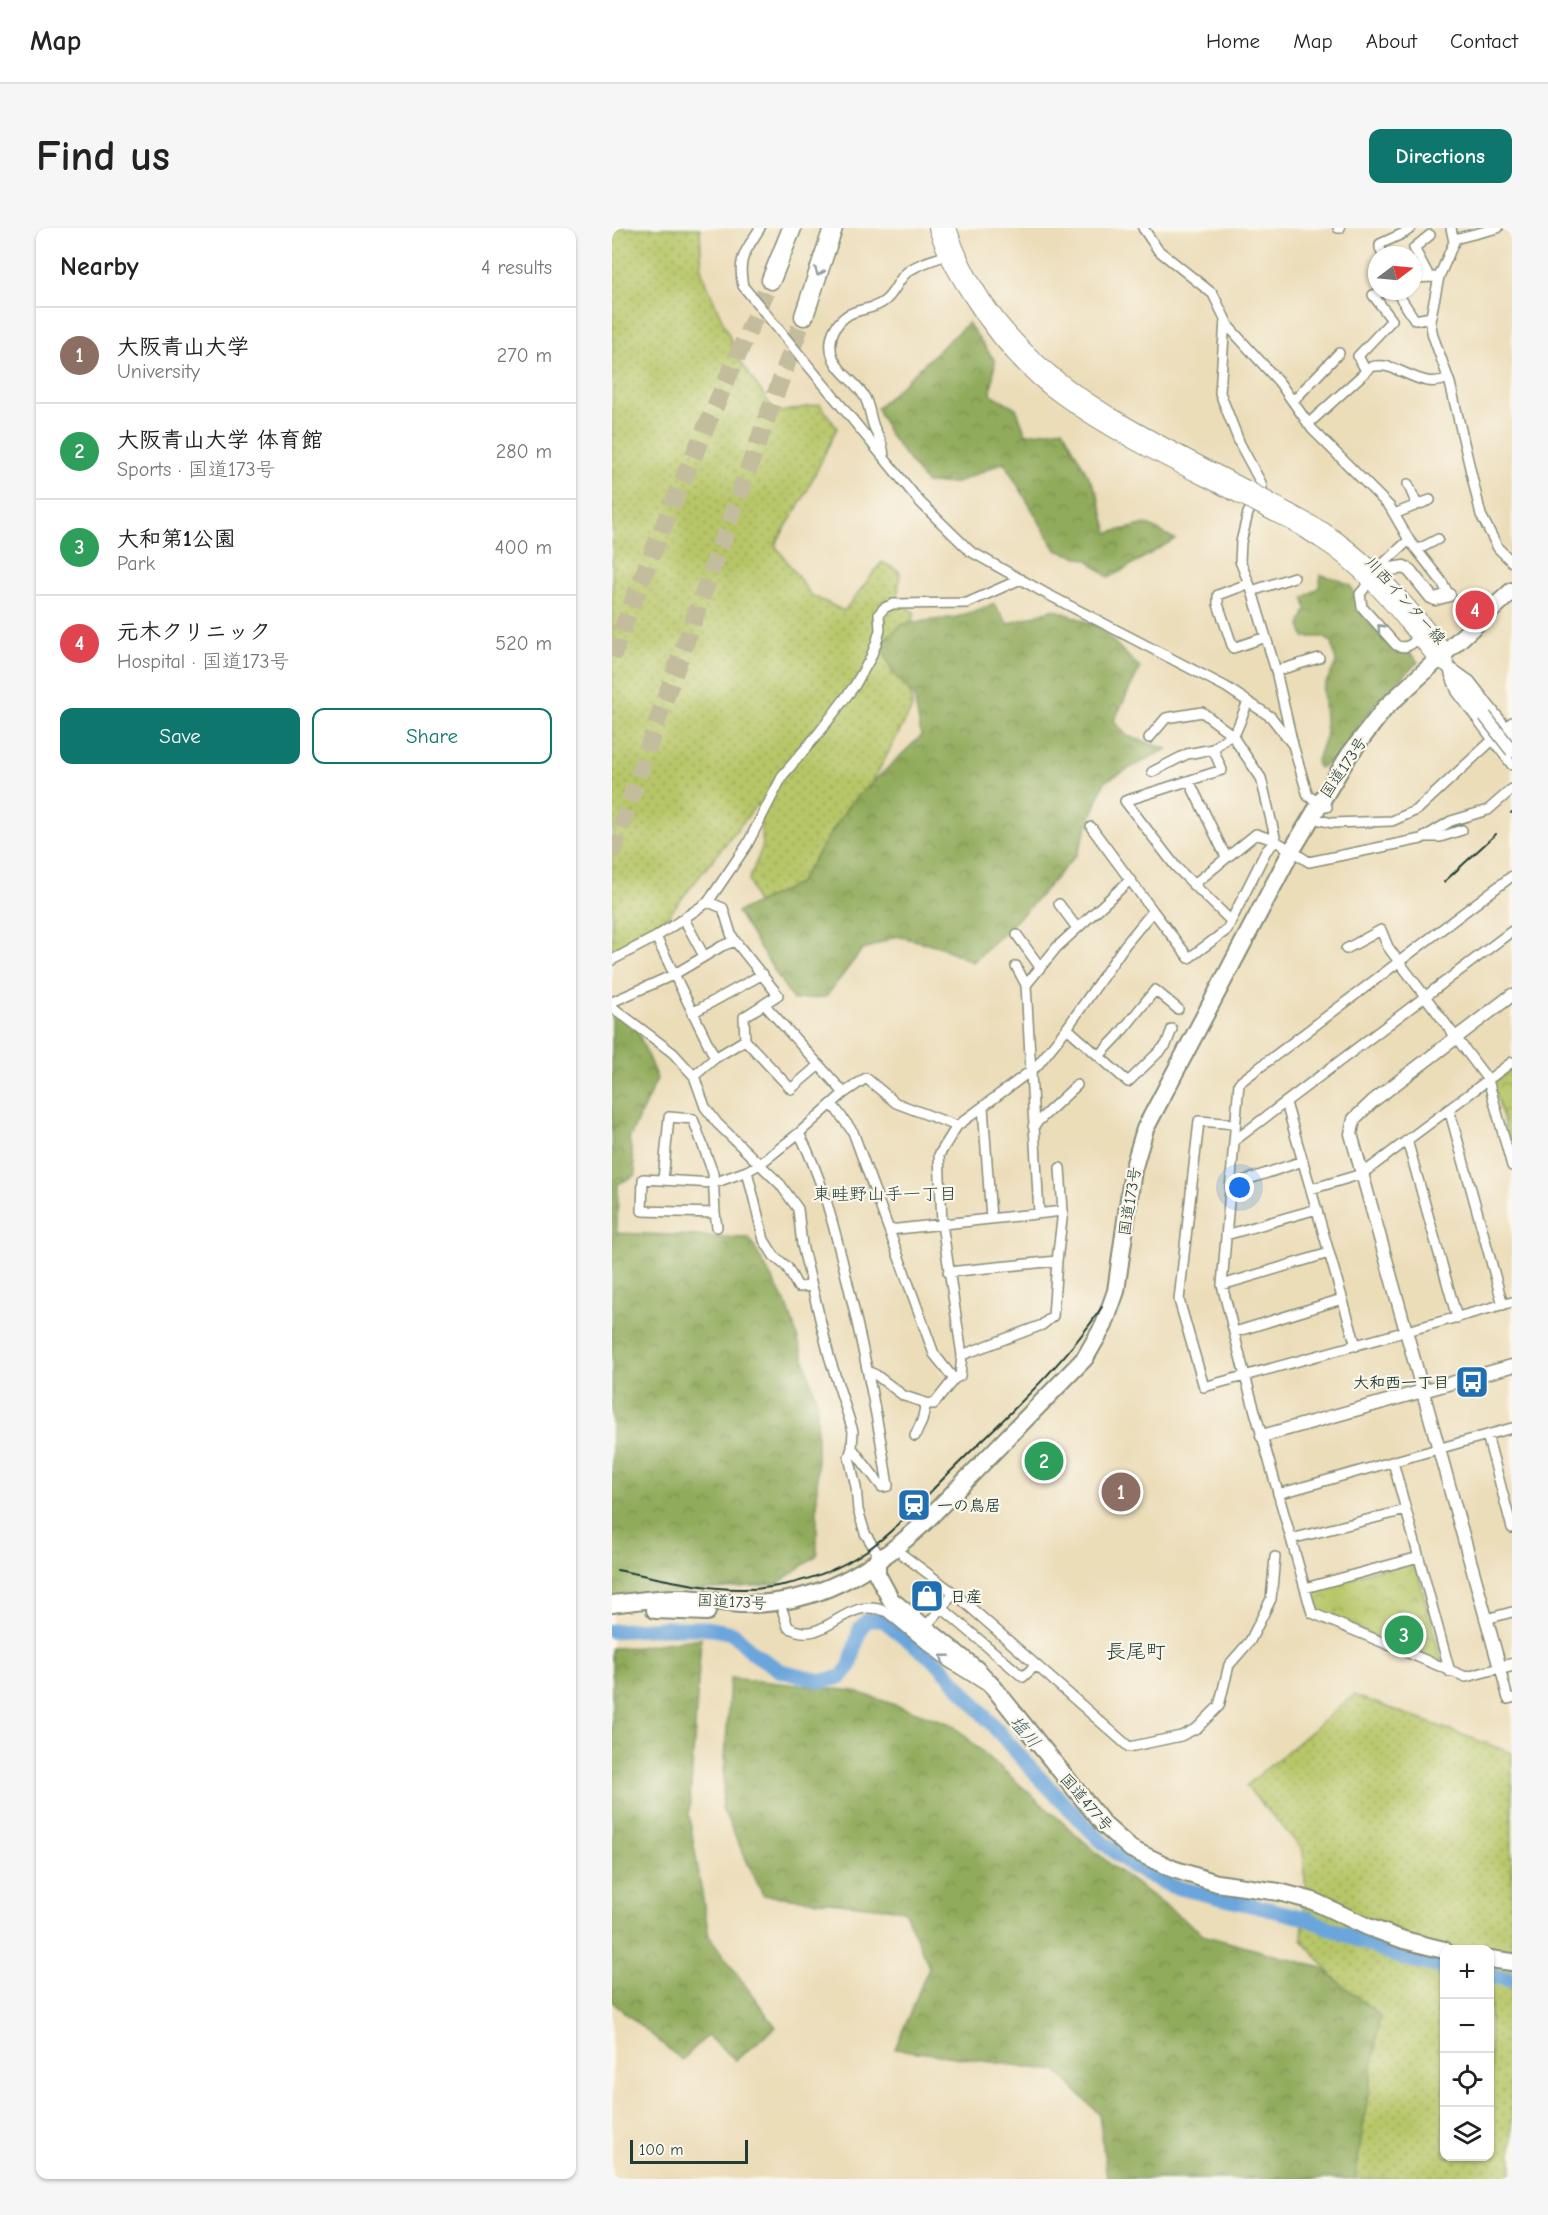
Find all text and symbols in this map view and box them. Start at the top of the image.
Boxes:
text: Map [30,25,81,57]
text: Home [1206,29,1260,53]
text: Map [1293,29,1333,53]
text: About [1366,29,1417,53]
text: Contact [1450,29,1518,53]
button: Directions [1369,129,1512,183]
text: Find us [36,132,170,181]
north arrow [1368,246,1422,300]
text: Nearby [60,252,139,282]
text: 4 results [481,256,552,279]
one-way arrow [814,266,826,277]
text: 大阪青山大学 [117,334,249,360]
text: 1 [76,344,83,367]
text: 270 m [497,344,552,367]
text: University [117,360,200,383]
text: 大阪青山大学 体育館 [117,427,323,453]
text: 2 [75,440,84,463]
text: 280 m [496,440,552,463]
text: Sports · 国道173号 [117,458,276,481]
text: 大和第1公園 [117,526,236,552]
text: 3 [75,536,84,559]
text: 400 m [495,536,552,559]
text: Park [117,552,155,575]
street label: 川西インター線 [1361,553,1449,648]
pin: 4 [1456,588,1494,632]
text: 元木クリニック [117,619,271,645]
one-way arrow [1377,624,1388,635]
text: 4 [75,632,84,655]
text: 520 m [495,632,552,655]
text: Hospital · 国道173号 [117,650,290,673]
button: Save [60,708,300,764]
button: Share [312,708,552,764]
street label: 国道173号 [1317,734,1371,802]
street label: 国道173号 [1116,1165,1144,1237]
your location [1225,1173,1254,1202]
district label: 東畦野山手一丁目 [813,1184,957,1205]
bus stop icon: 大和西一丁目 [1454,1364,1490,1400]
place label: 大和西一丁目 [1353,1374,1449,1392]
pin: 2 [1024,1438,1064,1484]
pin: 1 [1102,1470,1140,1514]
station icon: 一の鳥居 [896,1487,932,1523]
place label: 一の鳥居 [937,1497,1001,1515]
shop icon: 日産 [909,1578,945,1614]
place label: 日産 [950,1588,982,1606]
street label: 国道173号 [697,1591,767,1613]
pin: 3 [1384,1612,1424,1658]
district label: 長尾町 [1106,1640,1166,1663]
one-way arrow [940,1654,951,1665]
water label: 塩川 [1005,1712,1044,1753]
street label: 国道477号 [1056,1770,1116,1835]
map controls [1440,1945,1494,2161]
button: + [1440,1945,1494,1999]
button: − [1440,1999,1494,2053]
button: locate [1440,2053,1494,2107]
button: layers [1440,2107,1494,2161]
scale bar [630,2137,748,2164]
text: 100 m [639,2141,683,2159]

